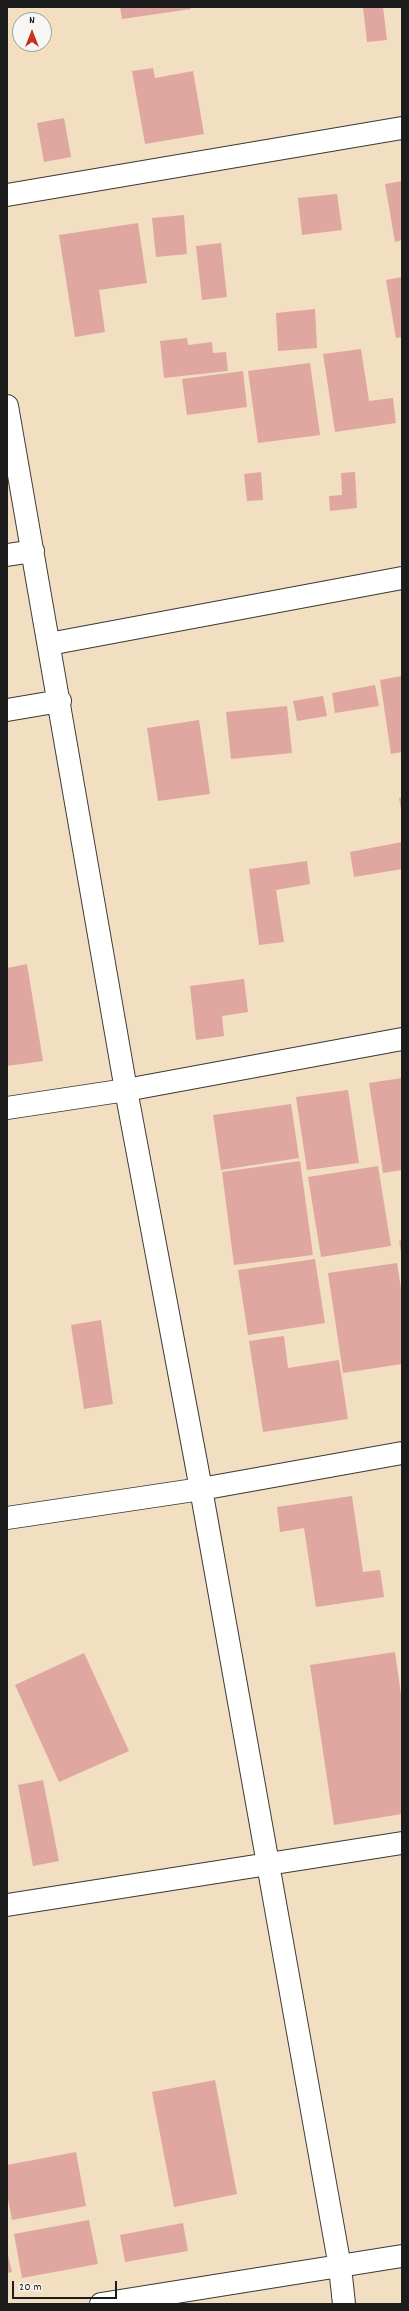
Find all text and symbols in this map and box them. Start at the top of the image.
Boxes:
north arrow [12,12,52,52]
text: N [29,13,35,29]
scale bar [14,2273,119,2299]
text: 20 m [19,2279,42,2296]

